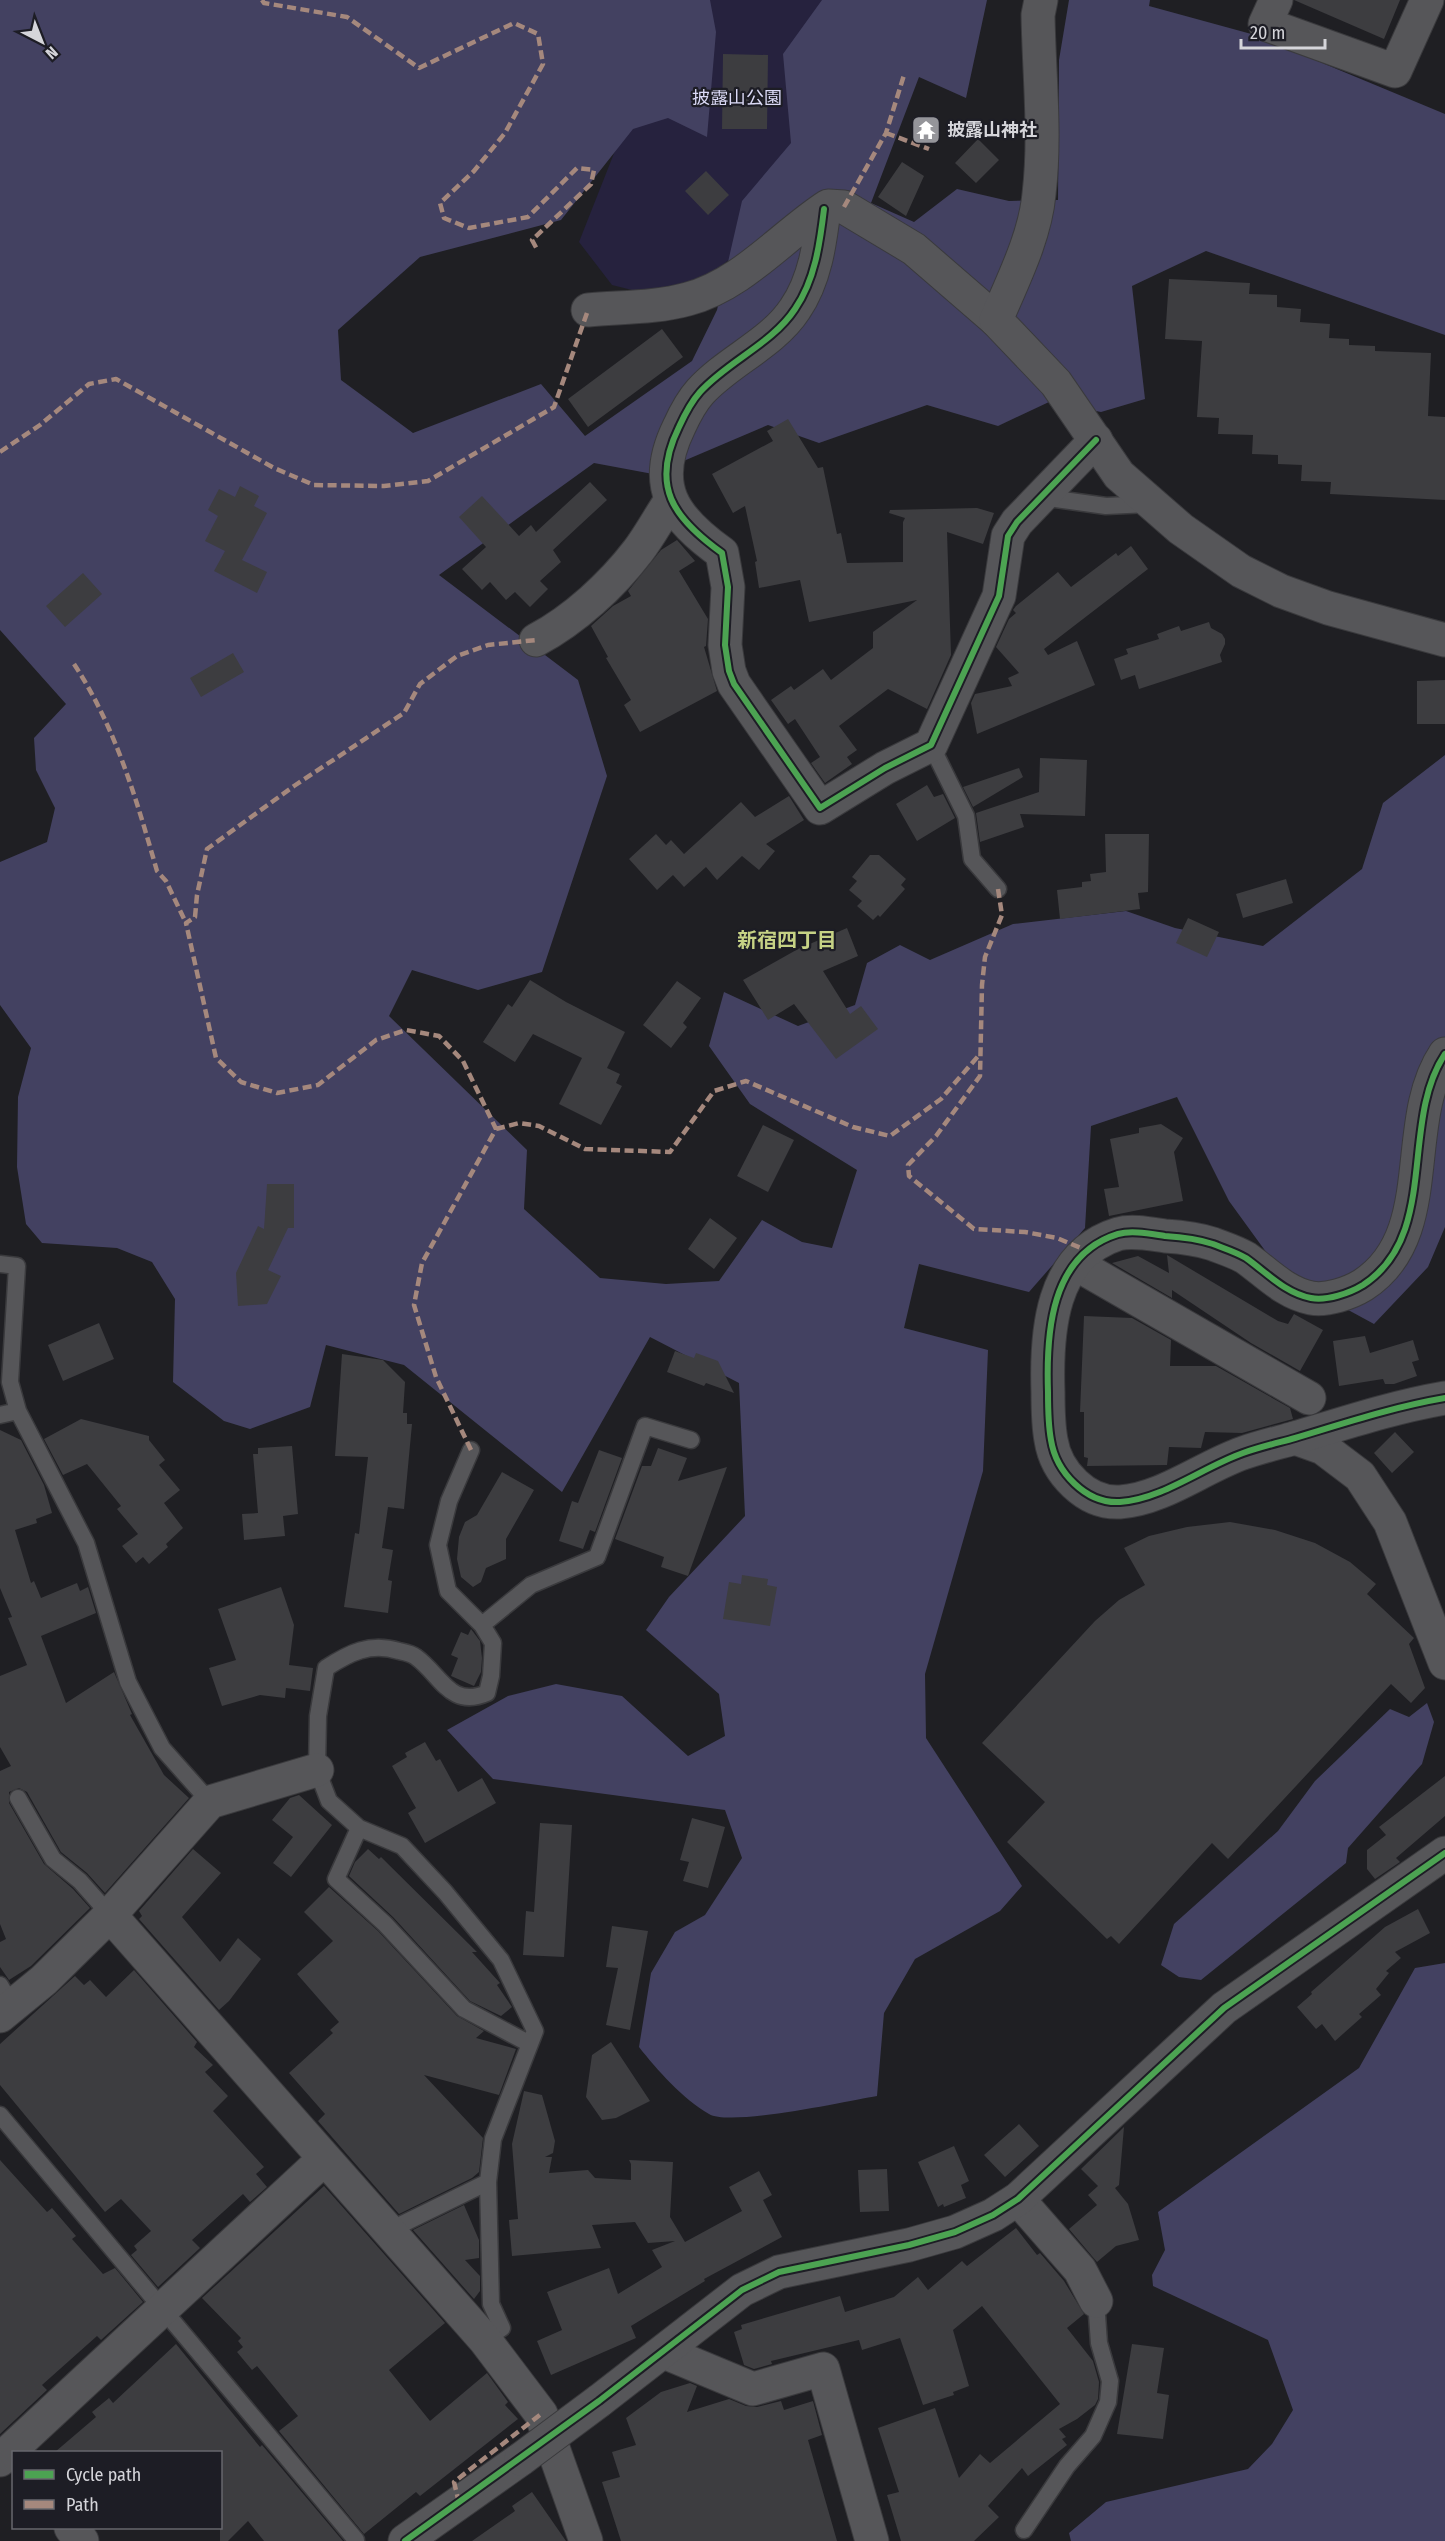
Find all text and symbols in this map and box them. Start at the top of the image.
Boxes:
north arrow [12,12,72,72]
scale bar [1241,12,1325,50]
text: 20 m [1250,22,1285,44]
text: N [42,43,62,63]
park label: 披露山公園 [692,87,782,109]
temple icon: 披露山神社 [910,114,942,146]
place label: 披露山神社 [947,119,1037,141]
district label: 新宿四丁目 [737,928,837,952]
legend [12,2451,222,2529]
text: Cycle path [66,2464,141,2486]
text: Path [66,2494,99,2516]

